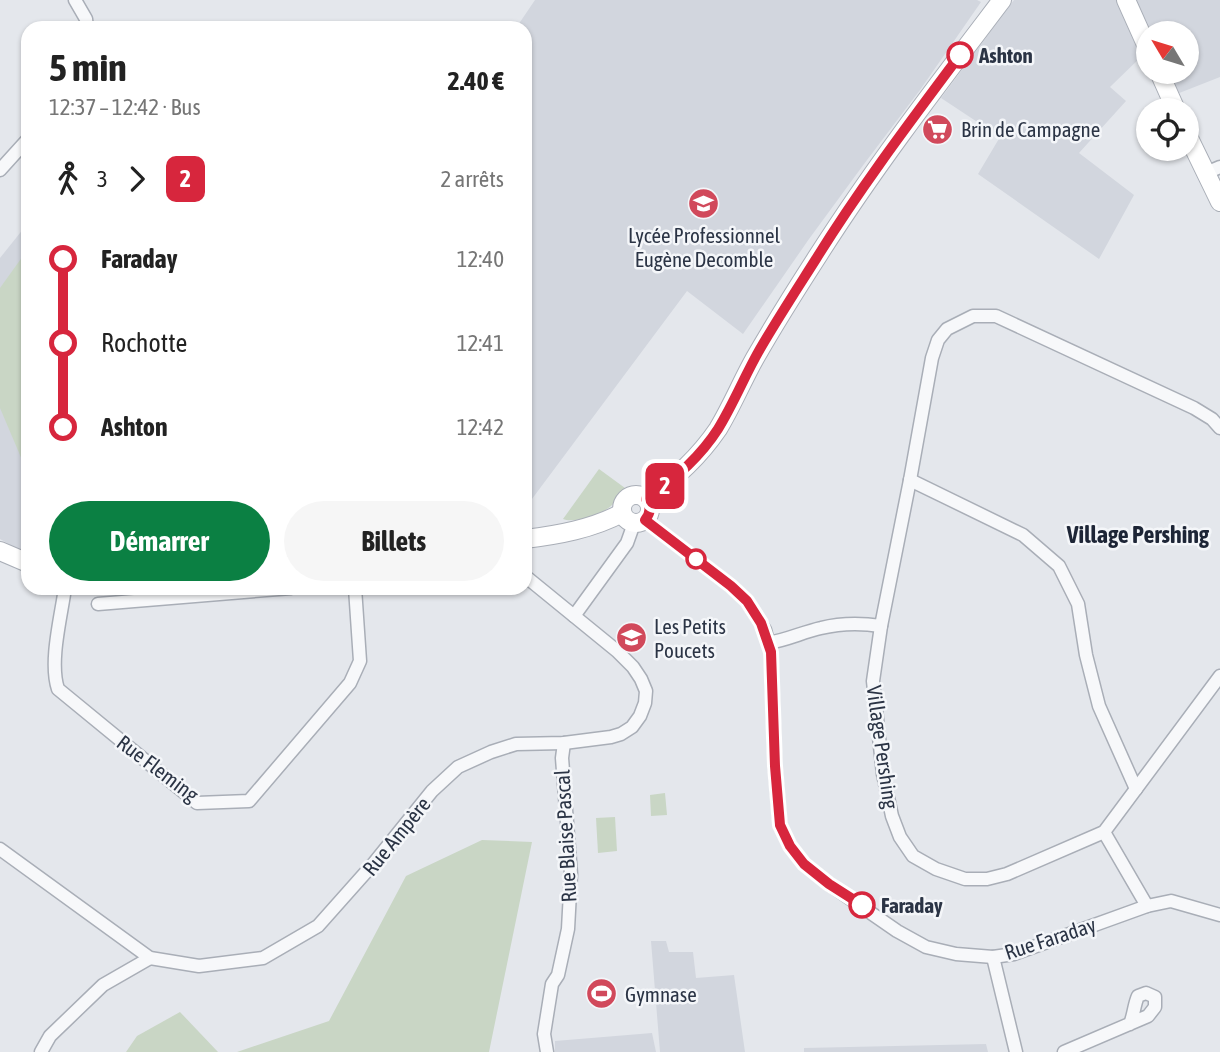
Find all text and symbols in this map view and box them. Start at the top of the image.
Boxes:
north arrow [1136,21,1199,84]
map controls [1136,21,1199,161]
marker: Ashton [947,42,973,68]
place label: Ashton [978,43,1033,67]
text: 5 min [49,46,127,89]
text: 2.40 € [447,66,504,96]
text: 12:37 – 12:42 · Bus [49,94,201,120]
button: locate [1136,98,1199,161]
supermarket icon: Brin de Campagne [921,112,955,146]
place label: Brin de Campagne [961,117,1100,141]
icon: walk [49,160,87,198]
icon: forward [118,160,156,198]
text: 2 [180,165,191,192]
text: 3 [97,166,108,192]
text: 2 arrêts [441,166,504,192]
school or university icon: Lycée Professionnel Eugène Decomble [687,186,721,220]
place label: Lycée Professionnel Eugène Decomble [628,223,781,271]
text: Faraday [101,244,177,274]
text: 12:40 [457,246,504,272]
text: Rochotte [101,328,187,358]
text: 12:41 [457,330,504,356]
text: Ashton [101,412,168,442]
text: 12:42 [457,414,504,440]
line badge: 2 [642,463,688,509]
text: 2 [659,472,671,499]
button: Démarrer [49,501,270,581]
button: Billets [284,501,504,581]
district label: Village Pershing [1066,521,1210,548]
unlabelled marker [686,549,706,569]
place label: Les Petits Poucets [654,614,726,662]
school or university icon: Les Petits Poucets [614,621,648,655]
street label: Village Pershing [862,684,904,810]
street label: Rue Fleming [113,730,203,806]
street label: Rue Blaise Pascal [550,768,580,903]
street label: Rue Ampère [357,792,435,880]
marker: Faraday [849,892,875,918]
place label: Faraday [881,893,943,917]
street label: Rue Faraday [1001,912,1099,964]
sports icon: Gymnase [585,977,619,1011]
place label: Gymnase [625,982,697,1006]

